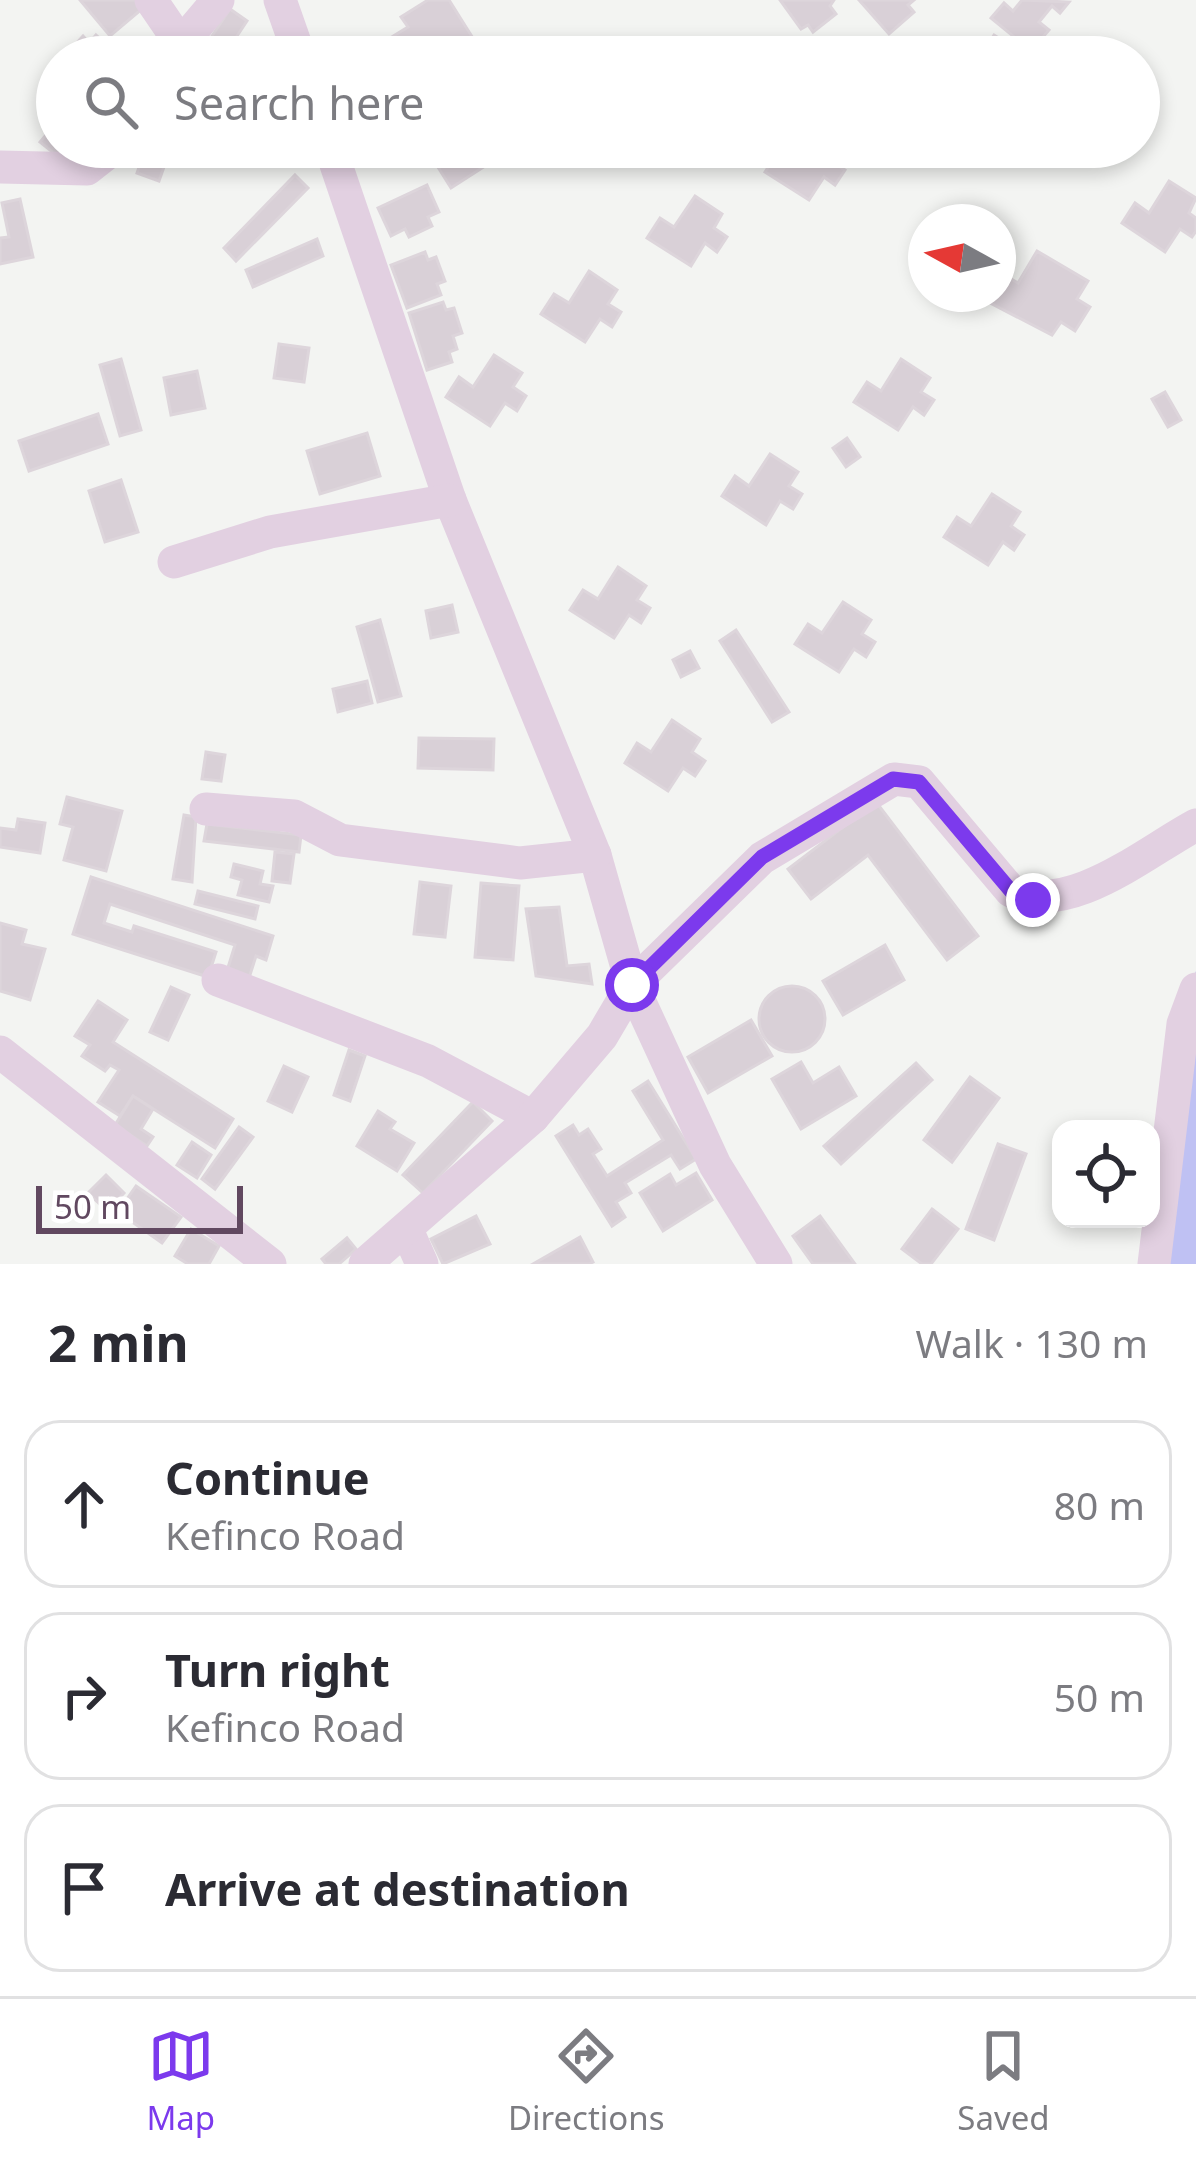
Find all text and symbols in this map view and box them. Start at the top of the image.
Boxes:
search box [36,36,1160,168]
icon: search [78,69,144,135]
text: Search here [174,72,424,133]
north arrow [908,204,1016,312]
route end [1006,873,1060,927]
route start [605,958,659,1012]
map controls [1052,1120,1160,1228]
button: locate [1052,1120,1160,1228]
scale bar [36,1180,243,1233]
text: 50 m [54,1184,131,1229]
text: 2 min [48,1307,189,1377]
text: Walk · 130 m [915,1316,1148,1369]
text: Continue [165,1447,370,1508]
icon: ahead [51,1471,117,1537]
text: 80 m [1054,1478,1145,1531]
text: Kefinco Road [165,1508,405,1561]
text: Turn right [165,1639,390,1700]
icon: right [51,1663,117,1729]
text: 50 m [1054,1670,1145,1723]
text: Kefinco Road [165,1700,405,1753]
icon: arrive [51,1855,117,1921]
text: Arrive at destination [165,1858,630,1919]
tab: Map [146,2023,215,2140]
tab: Directions [508,2023,665,2140]
tab: Saved [957,2023,1050,2140]

